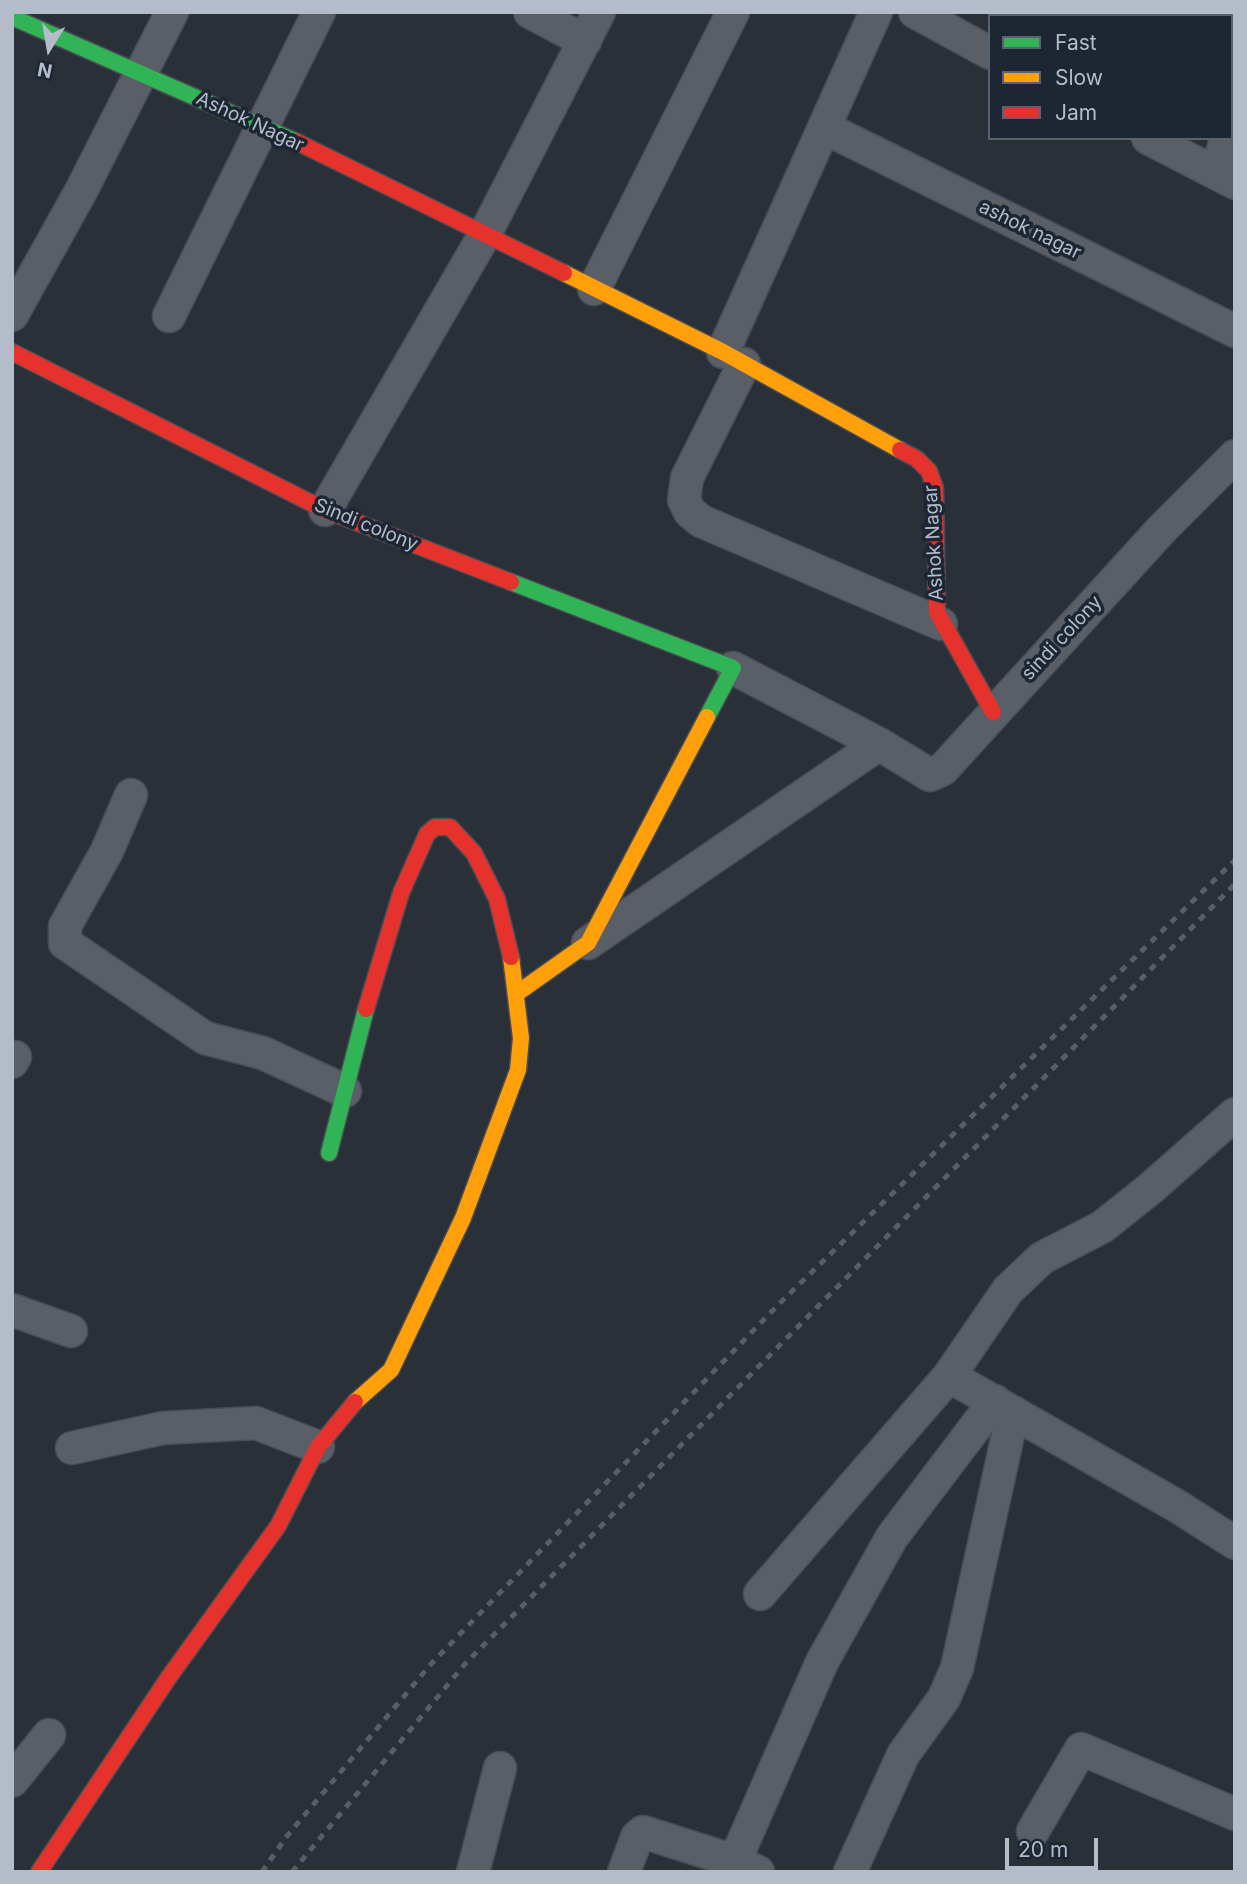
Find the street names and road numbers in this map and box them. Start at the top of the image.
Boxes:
street label: Ashok Nagar [193,87,307,157]
street label: ashok nagar [975,196,1085,264]
street label: Ashok Nagar [920,484,948,602]
street label: Sindi colony [311,494,421,556]
street label: sindi colony [1017,591,1107,685]

